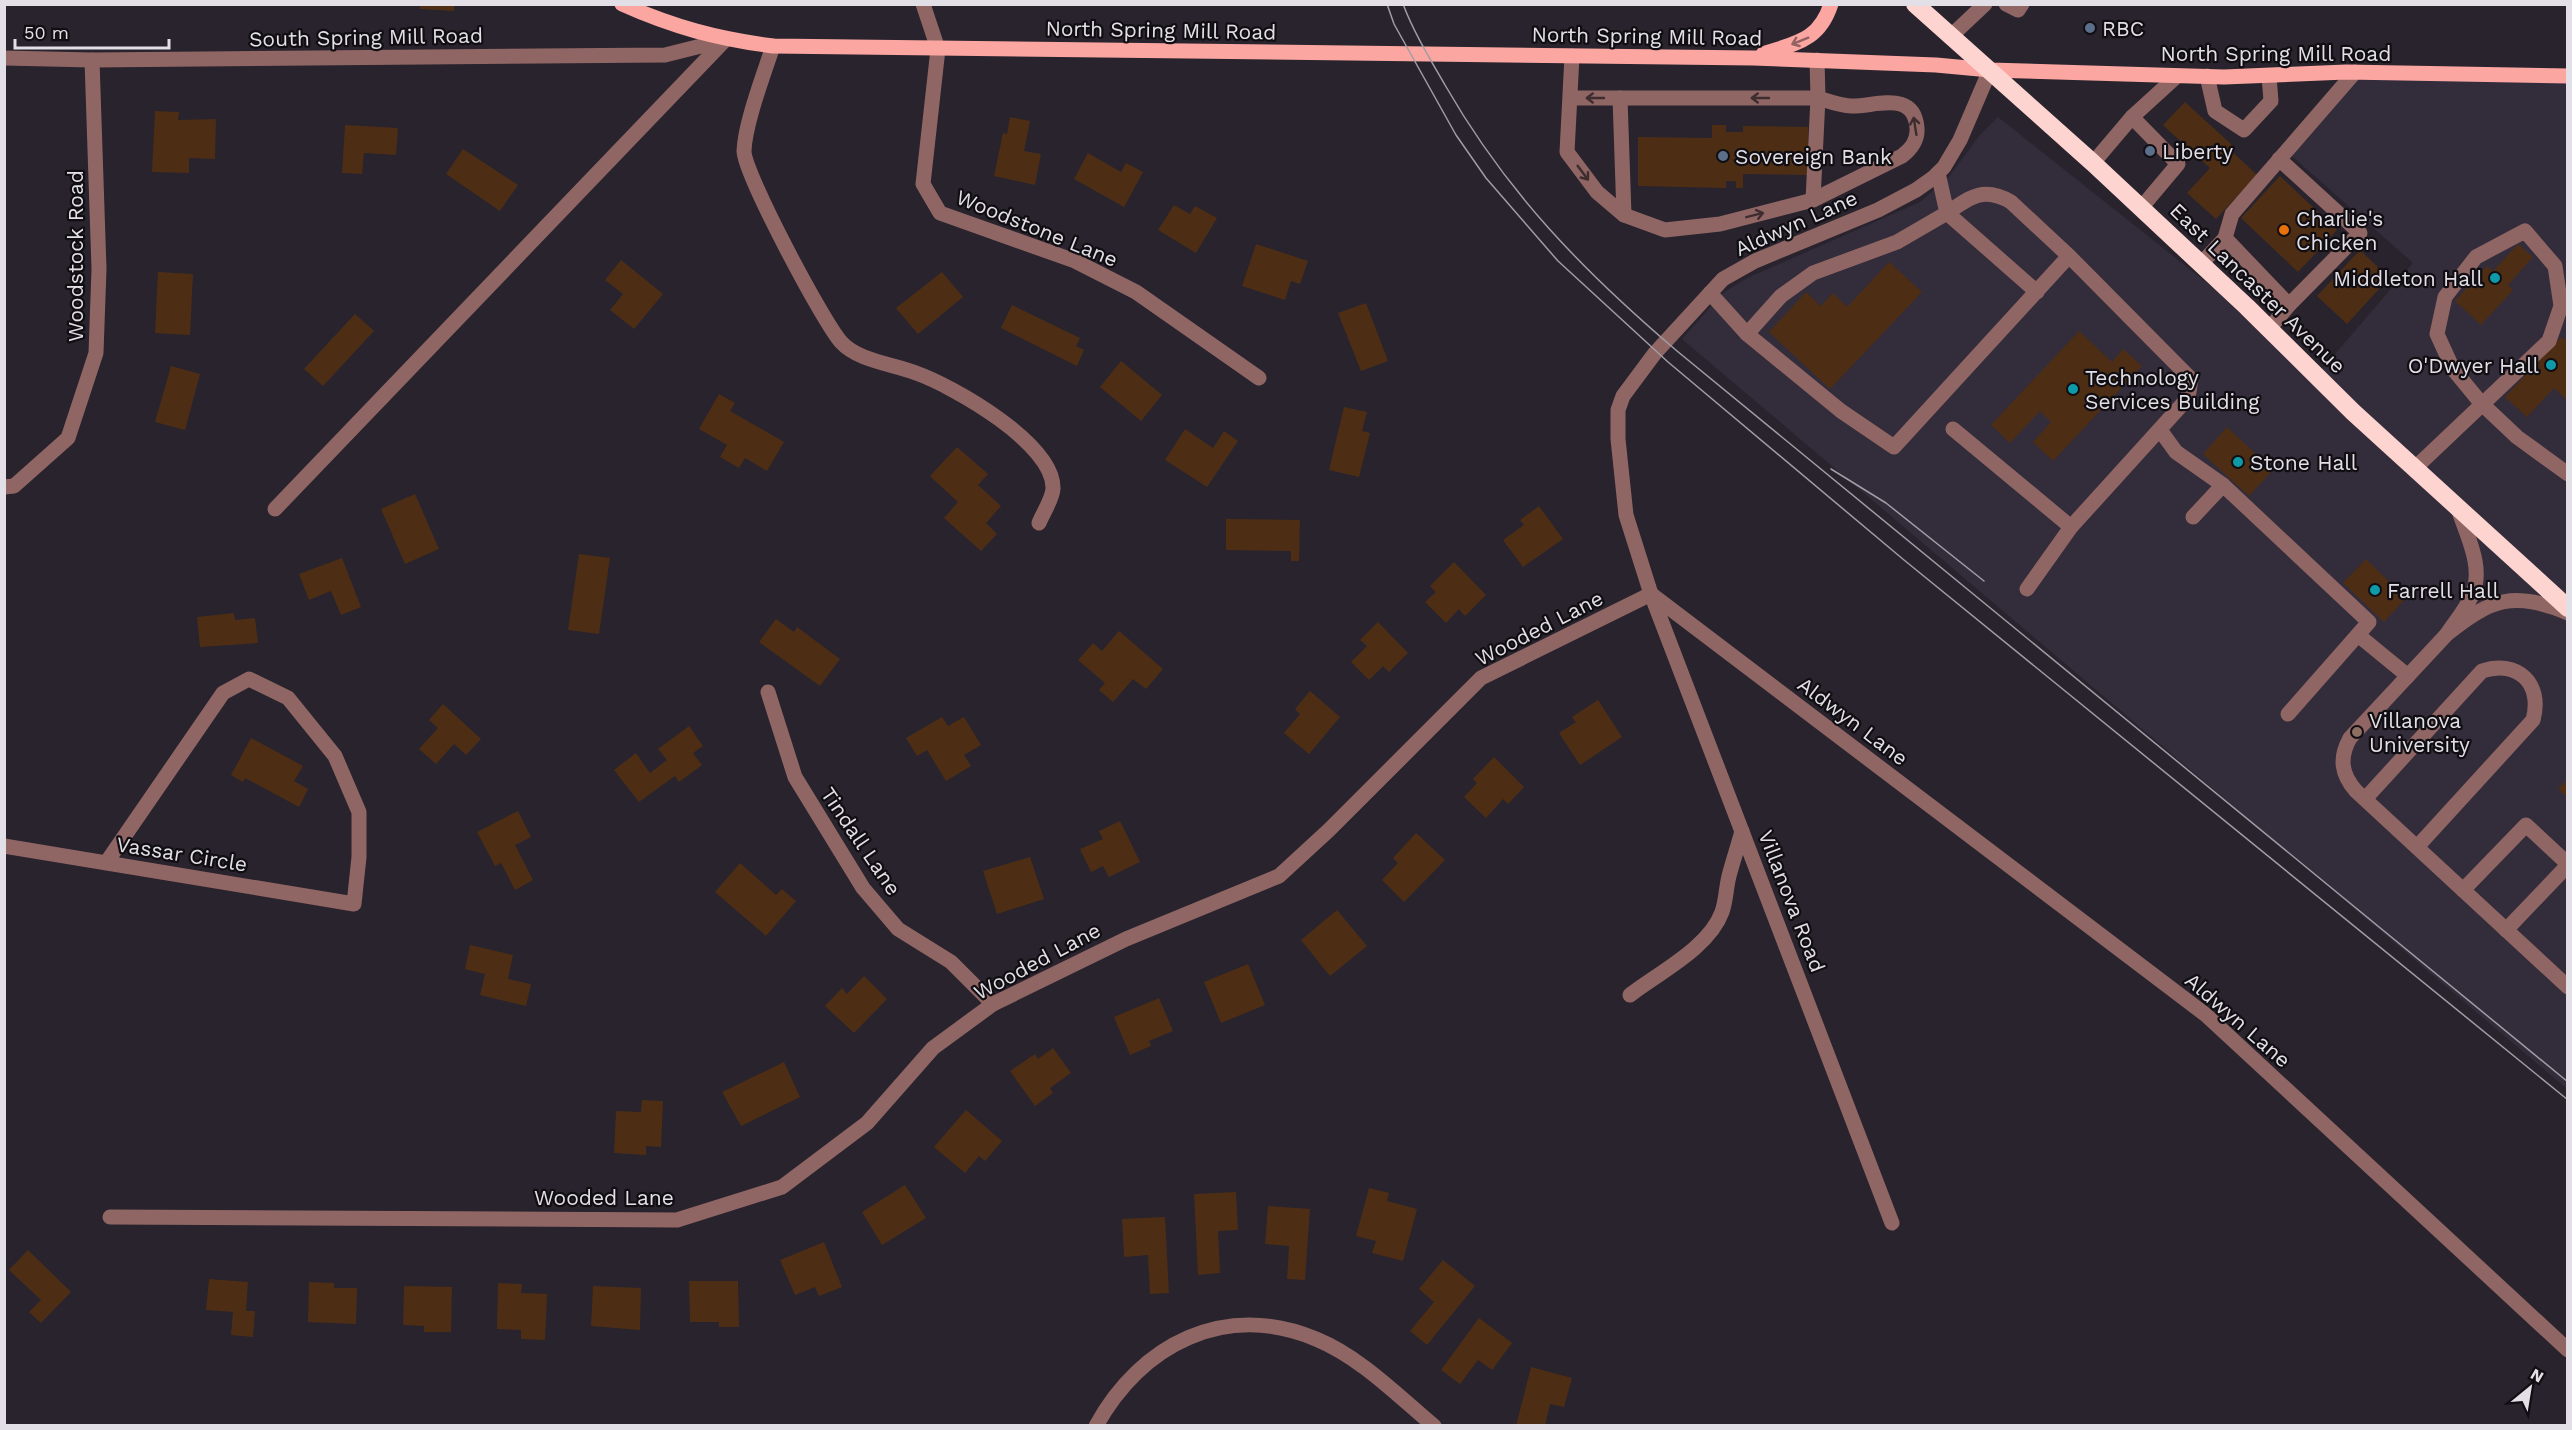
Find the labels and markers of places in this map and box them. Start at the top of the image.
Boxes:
place label: RBC [2102,16,2144,41]
marker: RBC [2083,21,2097,35]
place label: Liberty [2162,139,2233,164]
place label: Sovereign Bank [1735,144,1892,169]
marker: Liberty [2143,144,2157,158]
marker: Sovereign Bank [1716,149,1730,163]
place label: Charlie's Chicken [2296,206,2383,255]
marker: Charlie's Chicken [2277,223,2291,237]
place label: Middleton Hall [2333,266,2484,291]
marker: Middleton Hall [2488,271,2502,285]
place label: O'Dwyer Hall [2408,353,2540,378]
marker: O'Dwyer Hall [2544,358,2558,372]
place label: Technology Services Building [2085,365,2260,414]
marker: Technology Services Building [2066,382,2080,396]
place label: Stone Hall [2250,450,2358,475]
marker: Stone Hall [2231,455,2245,469]
place label: Farrell Hall [2387,578,2499,603]
marker: Farrell Hall [2368,583,2382,597]
place label: Villanova University [2369,708,2470,757]
marker: Villanova University [2350,725,2364,739]

